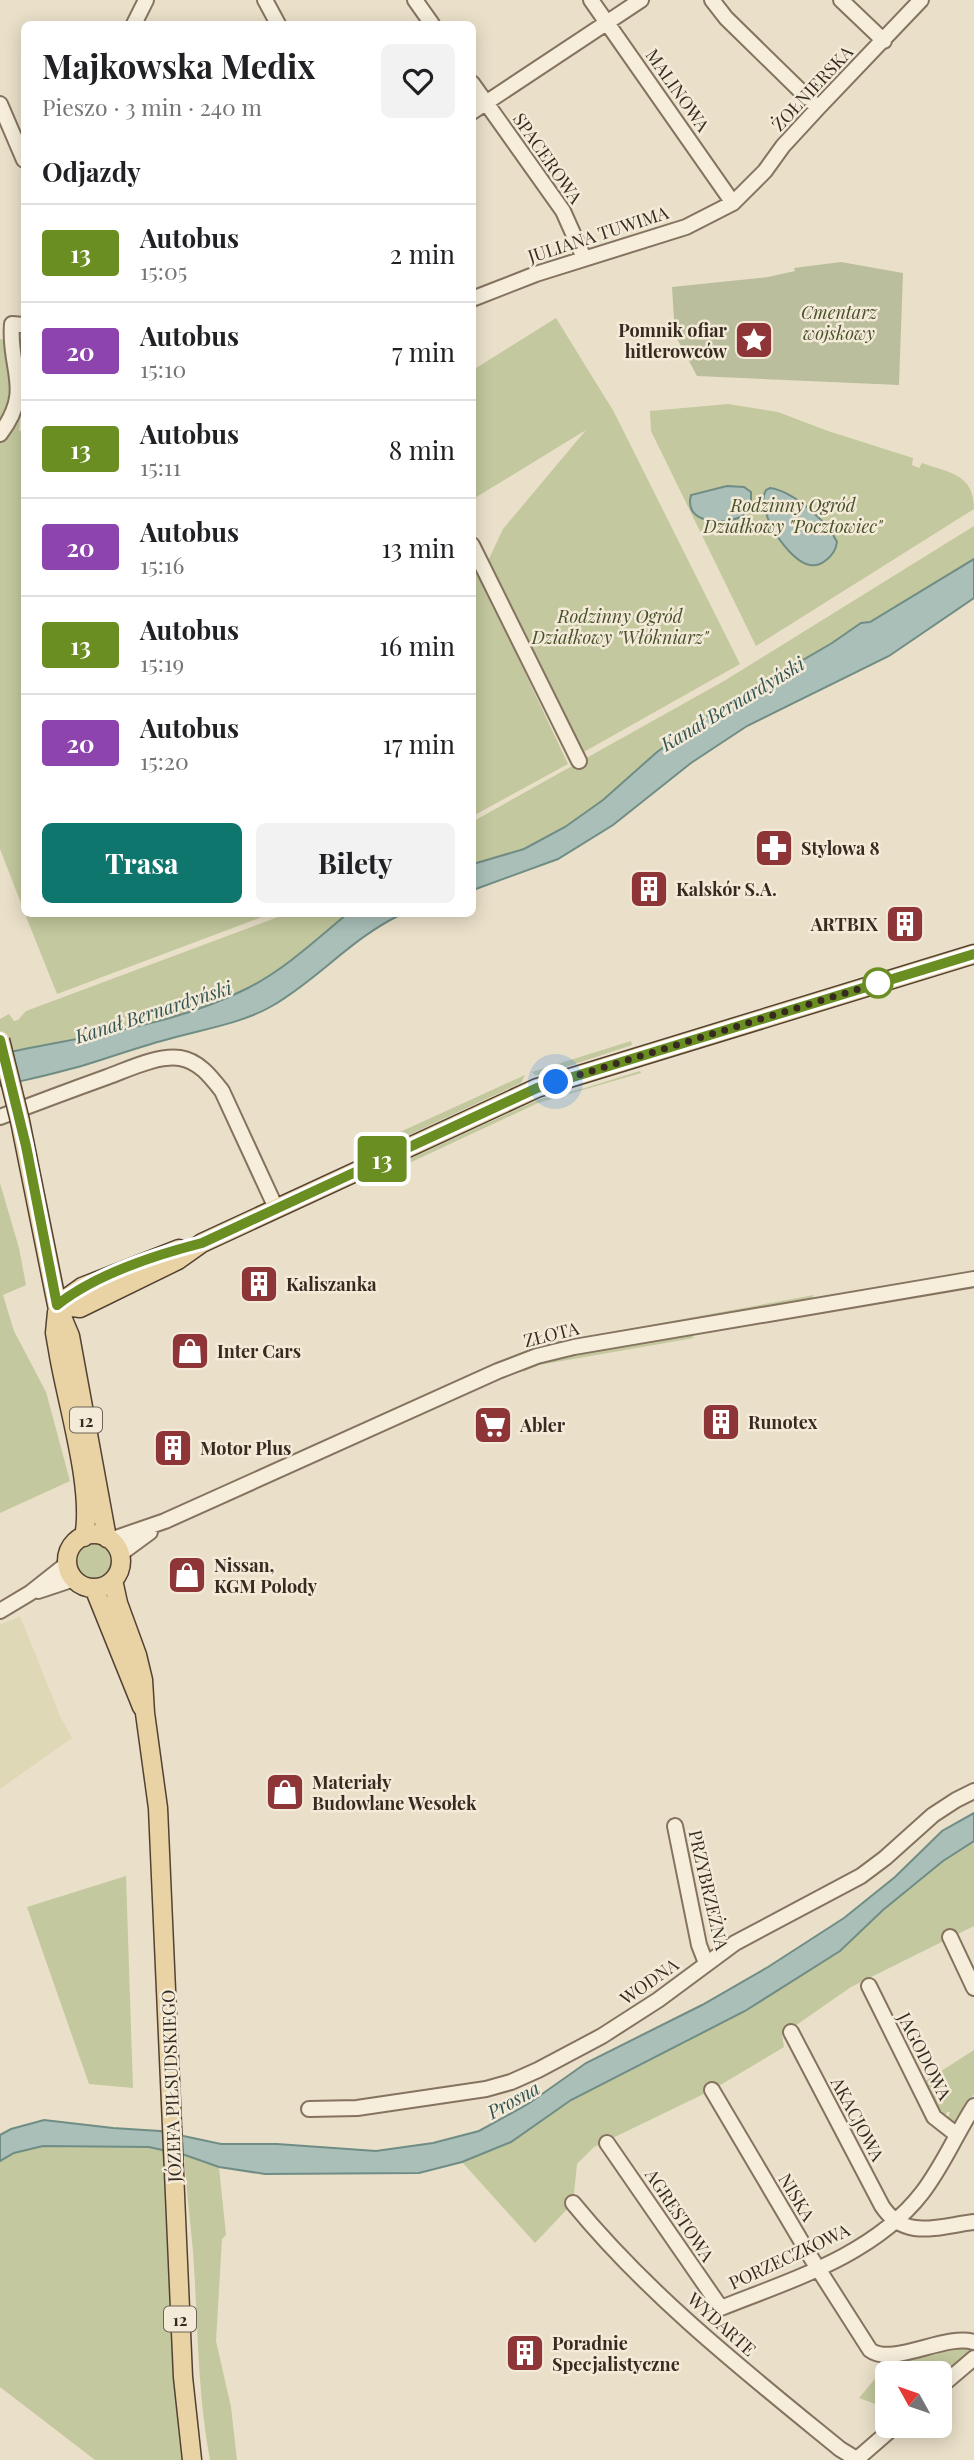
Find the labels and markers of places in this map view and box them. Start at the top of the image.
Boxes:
place label: Pomnik ofiar hitlerowców [618,318,728,363]
place icon: Pomnik ofiar hitlerowców [733,319,775,361]
pharmacy icon: Stylowa 8 [753,827,795,869]
place label: Stylowa 8 [801,836,880,860]
building icon: Kalskór S.A. [628,868,670,910]
place label: Kalskór S.A. [676,877,777,901]
building icon: ARTBIX [884,903,926,945]
place label: ARTBIX [810,912,879,936]
unlabelled marker [863,968,893,998]
building icon: Kaliszanka [238,1263,280,1305]
place label: Kaliszanka [286,1272,377,1296]
shop icon: Inter Cars [169,1330,211,1372]
place label: Inter Cars [217,1339,301,1363]
building icon: Runotex [700,1401,742,1443]
supermarket icon: Abler [472,1404,514,1446]
place label: Runotex [748,1410,818,1434]
place label: Abler [519,1413,566,1437]
building icon: Motor Plus [152,1427,194,1469]
place label: Motor Plus [200,1436,291,1460]
place label: Nissan, KGM Polody [214,1553,318,1598]
shop icon: Nissan, KGM Polody [166,1554,208,1596]
place label: Materiały Budowlane Wesołek [312,1770,477,1815]
shop icon: Materiały Budowlane Wesołek [264,1771,306,1813]
place label: Poradnie Specjalistyczne [552,2331,680,2376]
building icon: Poradnie Specjalistyczne [504,2332,546,2374]

